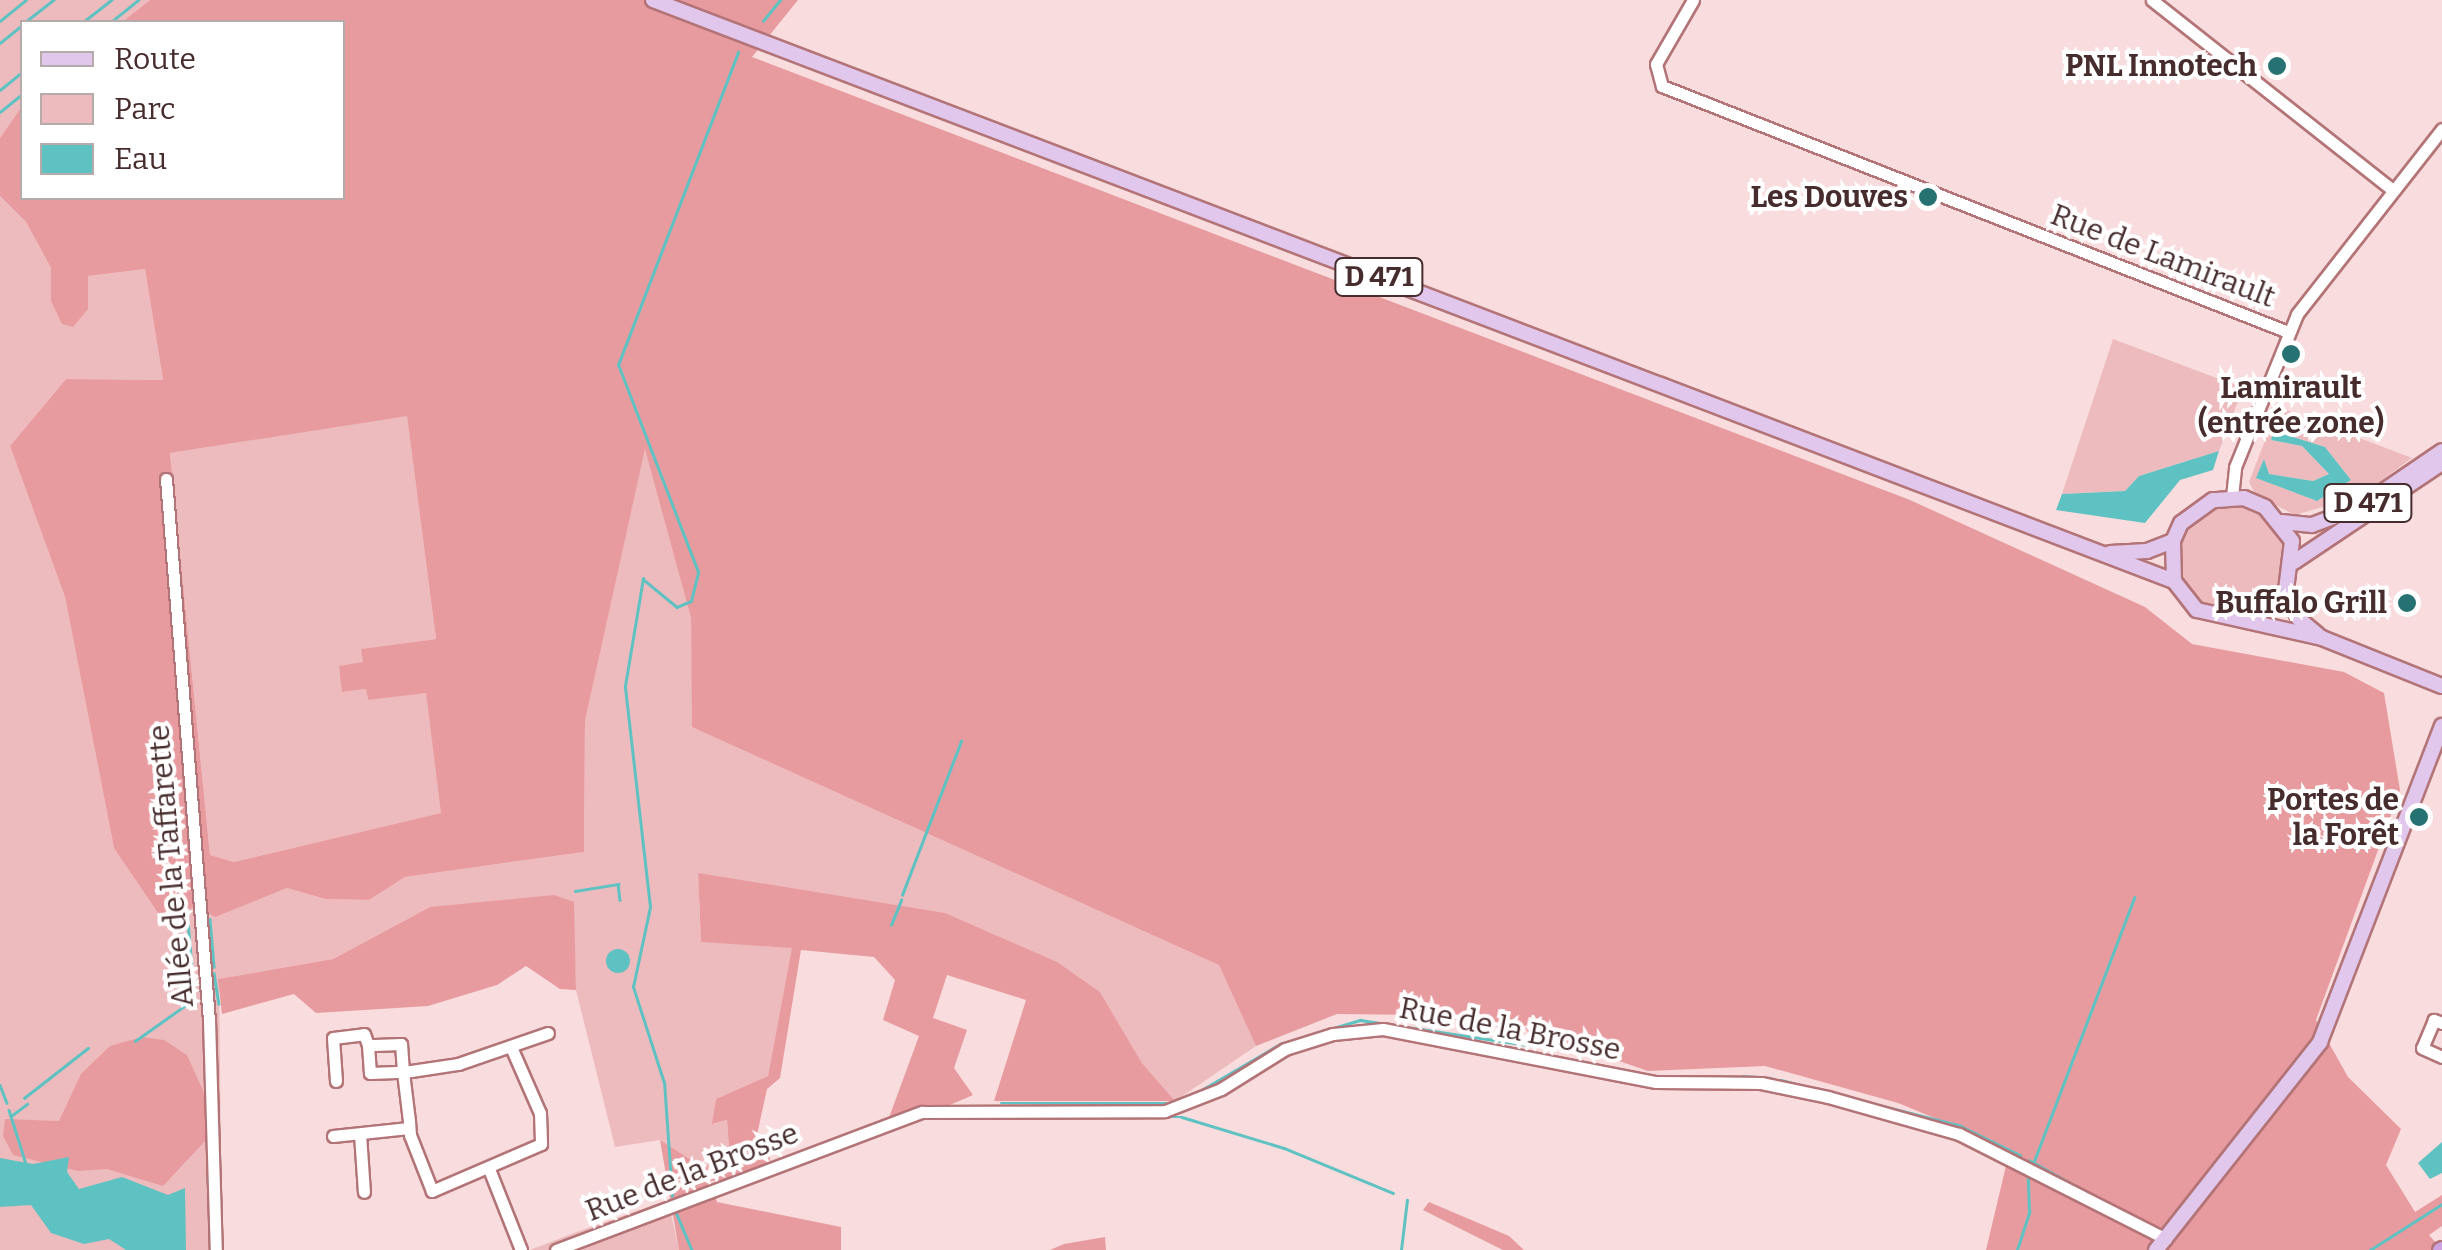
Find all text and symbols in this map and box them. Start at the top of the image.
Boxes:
legend [20,20,345,200]
text: Route [114,41,196,77]
place label: PNL Innotech [2065,48,2257,84]
marker: PNL Innotech [2266,55,2288,77]
text: Parc [114,91,176,127]
text: Eau [114,141,167,177]
place label: Les Douves [1751,179,1908,215]
marker: Les Douves [1917,186,1939,208]
street label: Rue de Lamirault [2046,197,2280,315]
road number: D 471 [1334,254,1424,300]
marker: Lamirault (entrée zone) [2280,343,2302,365]
place label: Lamirault (entrée zone) [2198,370,2384,440]
road number: D 471 [2323,480,2413,526]
place label: Buffalo Grill [2215,585,2387,621]
marker: Buffalo Grill [2396,592,2418,614]
street label: Allée de la Taffarette [141,723,201,1009]
place label: Portes de la Forêt [2267,782,2399,852]
marker: Portes de la Forêt [2408,806,2430,828]
street label: Rue de la Brosse [1396,990,1624,1068]
street label: Rue de la Brosse [581,1115,803,1229]

